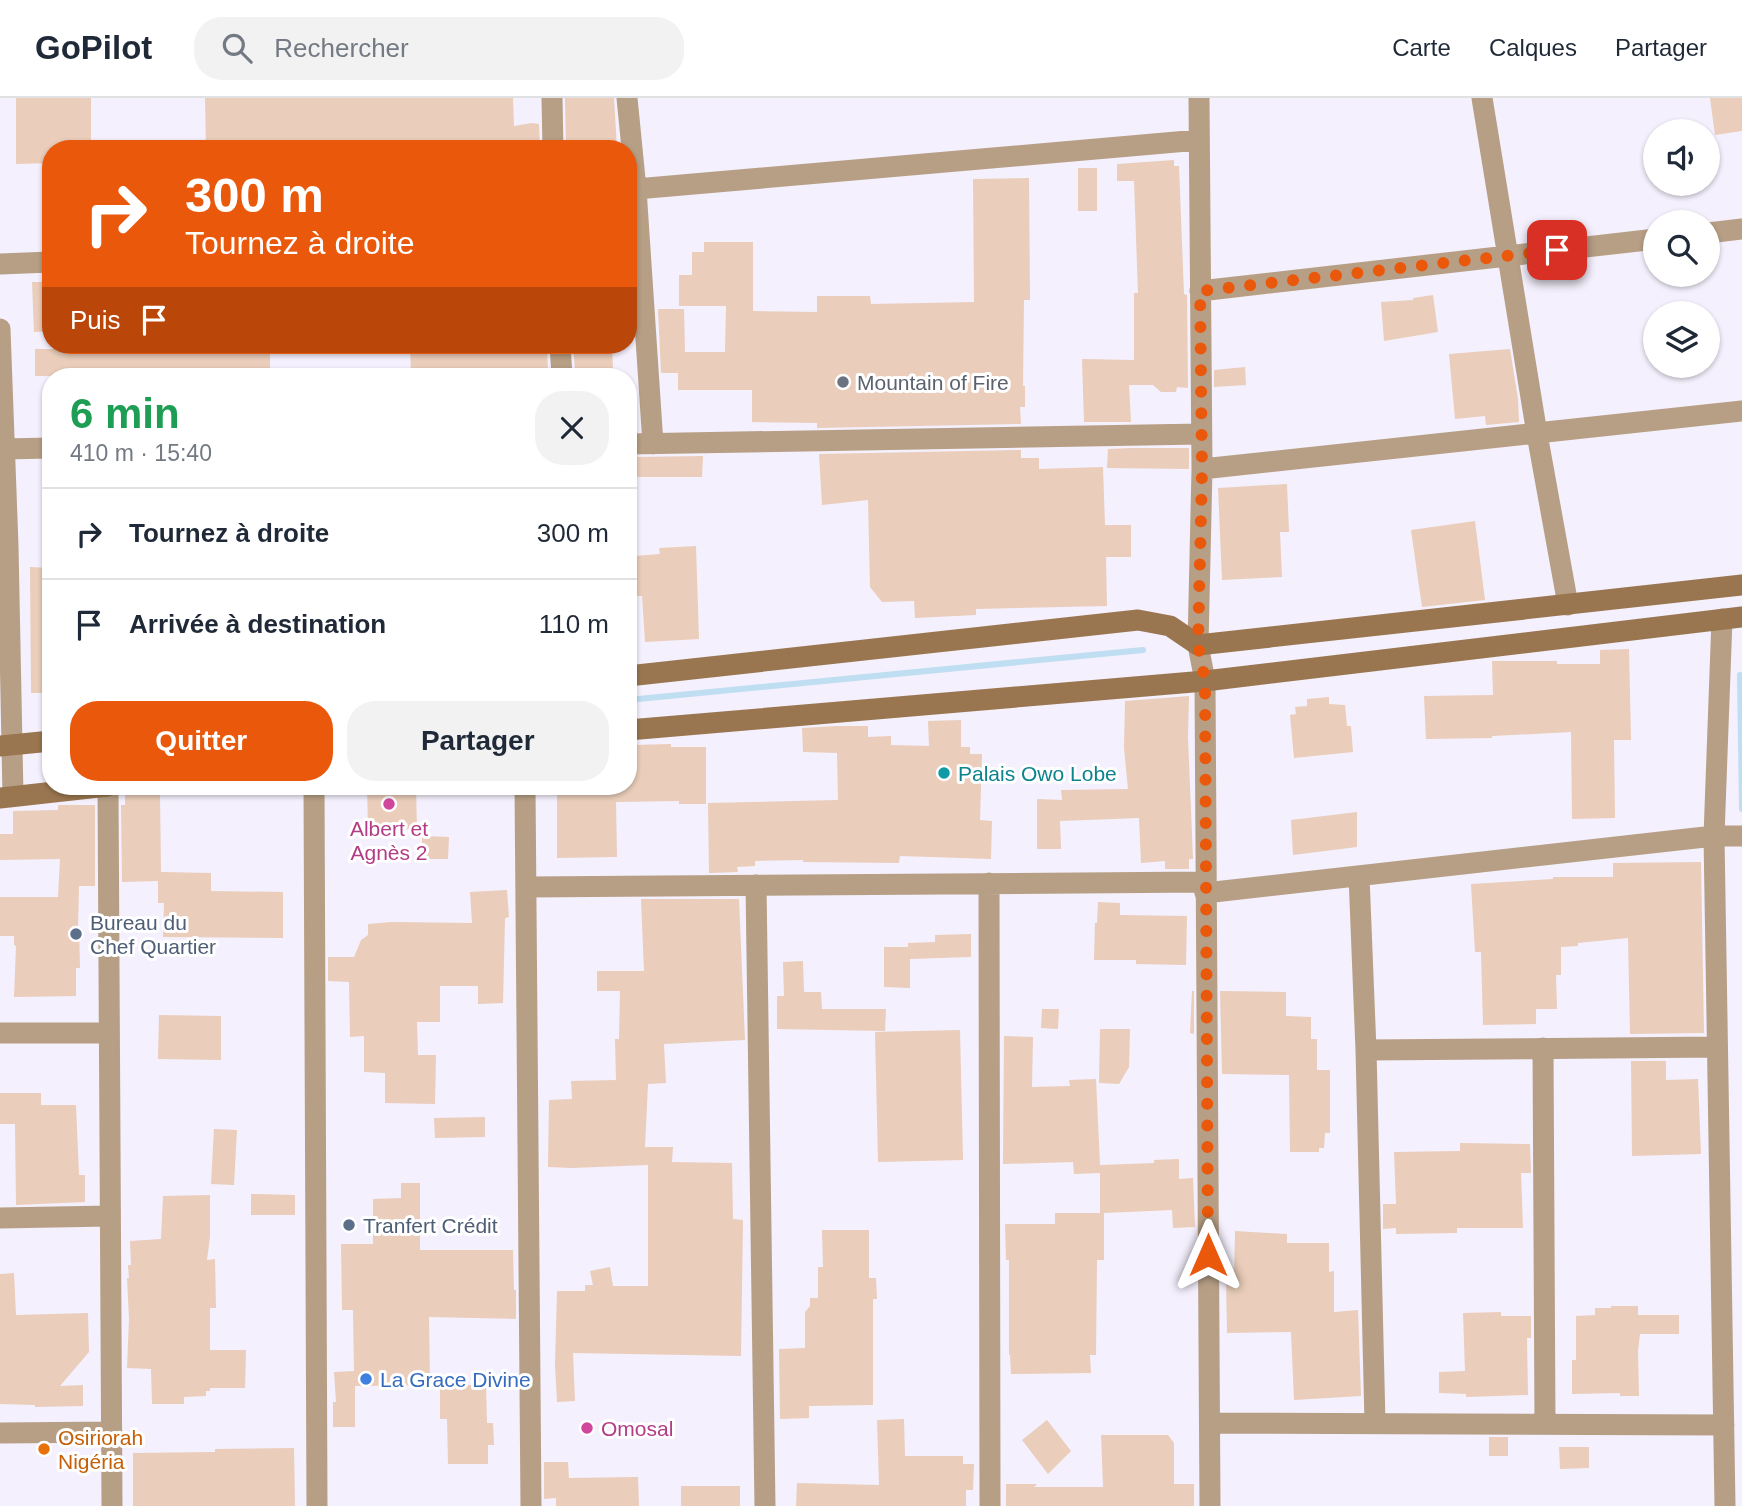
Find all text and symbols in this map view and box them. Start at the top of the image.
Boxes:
search box [194,17,684,80]
text: GoPilot [35,29,152,66]
icon: search [218,29,256,67]
text: Rechercher [274,33,409,63]
text: Carte [1392,34,1451,61]
text: Calques [1489,34,1577,61]
text: Partager [1615,34,1707,61]
map controls [1643,119,1720,378]
button: sound [1643,119,1720,196]
icon: right [70,168,161,259]
text: 300 m [185,168,324,222]
button: search [1643,210,1720,287]
pin [1527,220,1587,280]
text: Tournez à droite [185,225,414,261]
icon: arrive [1538,231,1576,269]
icon: arrive [135,301,173,339]
button: layers [1643,301,1720,378]
text: Puis [70,305,121,335]
place label: Mountain of Fire [857,371,1009,394]
marker: Mountain of Fire [835,374,851,390]
text: 6 min [70,390,180,437]
button: close [535,391,609,465]
text: 410 m · 15:40 [70,440,212,466]
icon: right [70,515,108,553]
text: Tournez à droite [129,518,329,548]
text: 300 m [537,518,609,548]
icon: arrive [70,606,108,644]
text: Arrivée à destination [129,609,386,639]
text: 110 m [539,609,609,639]
button: Quitter [70,701,333,781]
button: Partager [347,701,609,781]
place label: Palais Owo Lobe [958,762,1117,785]
marker: Palais Owo Lobe [936,765,952,781]
marker: Albert et Agnès 2 [381,796,397,812]
place label: Albert et Agnès 2 [350,817,428,864]
place label: Bureau du Chef Quartier [90,911,216,958]
marker: Bureau du Chef Quartier [68,926,84,942]
place label: Tranfert Crédit [363,1214,498,1237]
marker: Tranfert Crédit [341,1217,357,1233]
position arrow [1171,1218,1245,1292]
place label: La Grace Divine [380,1368,531,1391]
marker: La Grace Divine [358,1371,374,1387]
place label: Omosal [601,1417,673,1440]
marker: Omosal [579,1420,595,1436]
place label: Osiriorah Nigéria [58,1426,143,1473]
marker: Osiriorah Nigéria [36,1441,52,1457]

